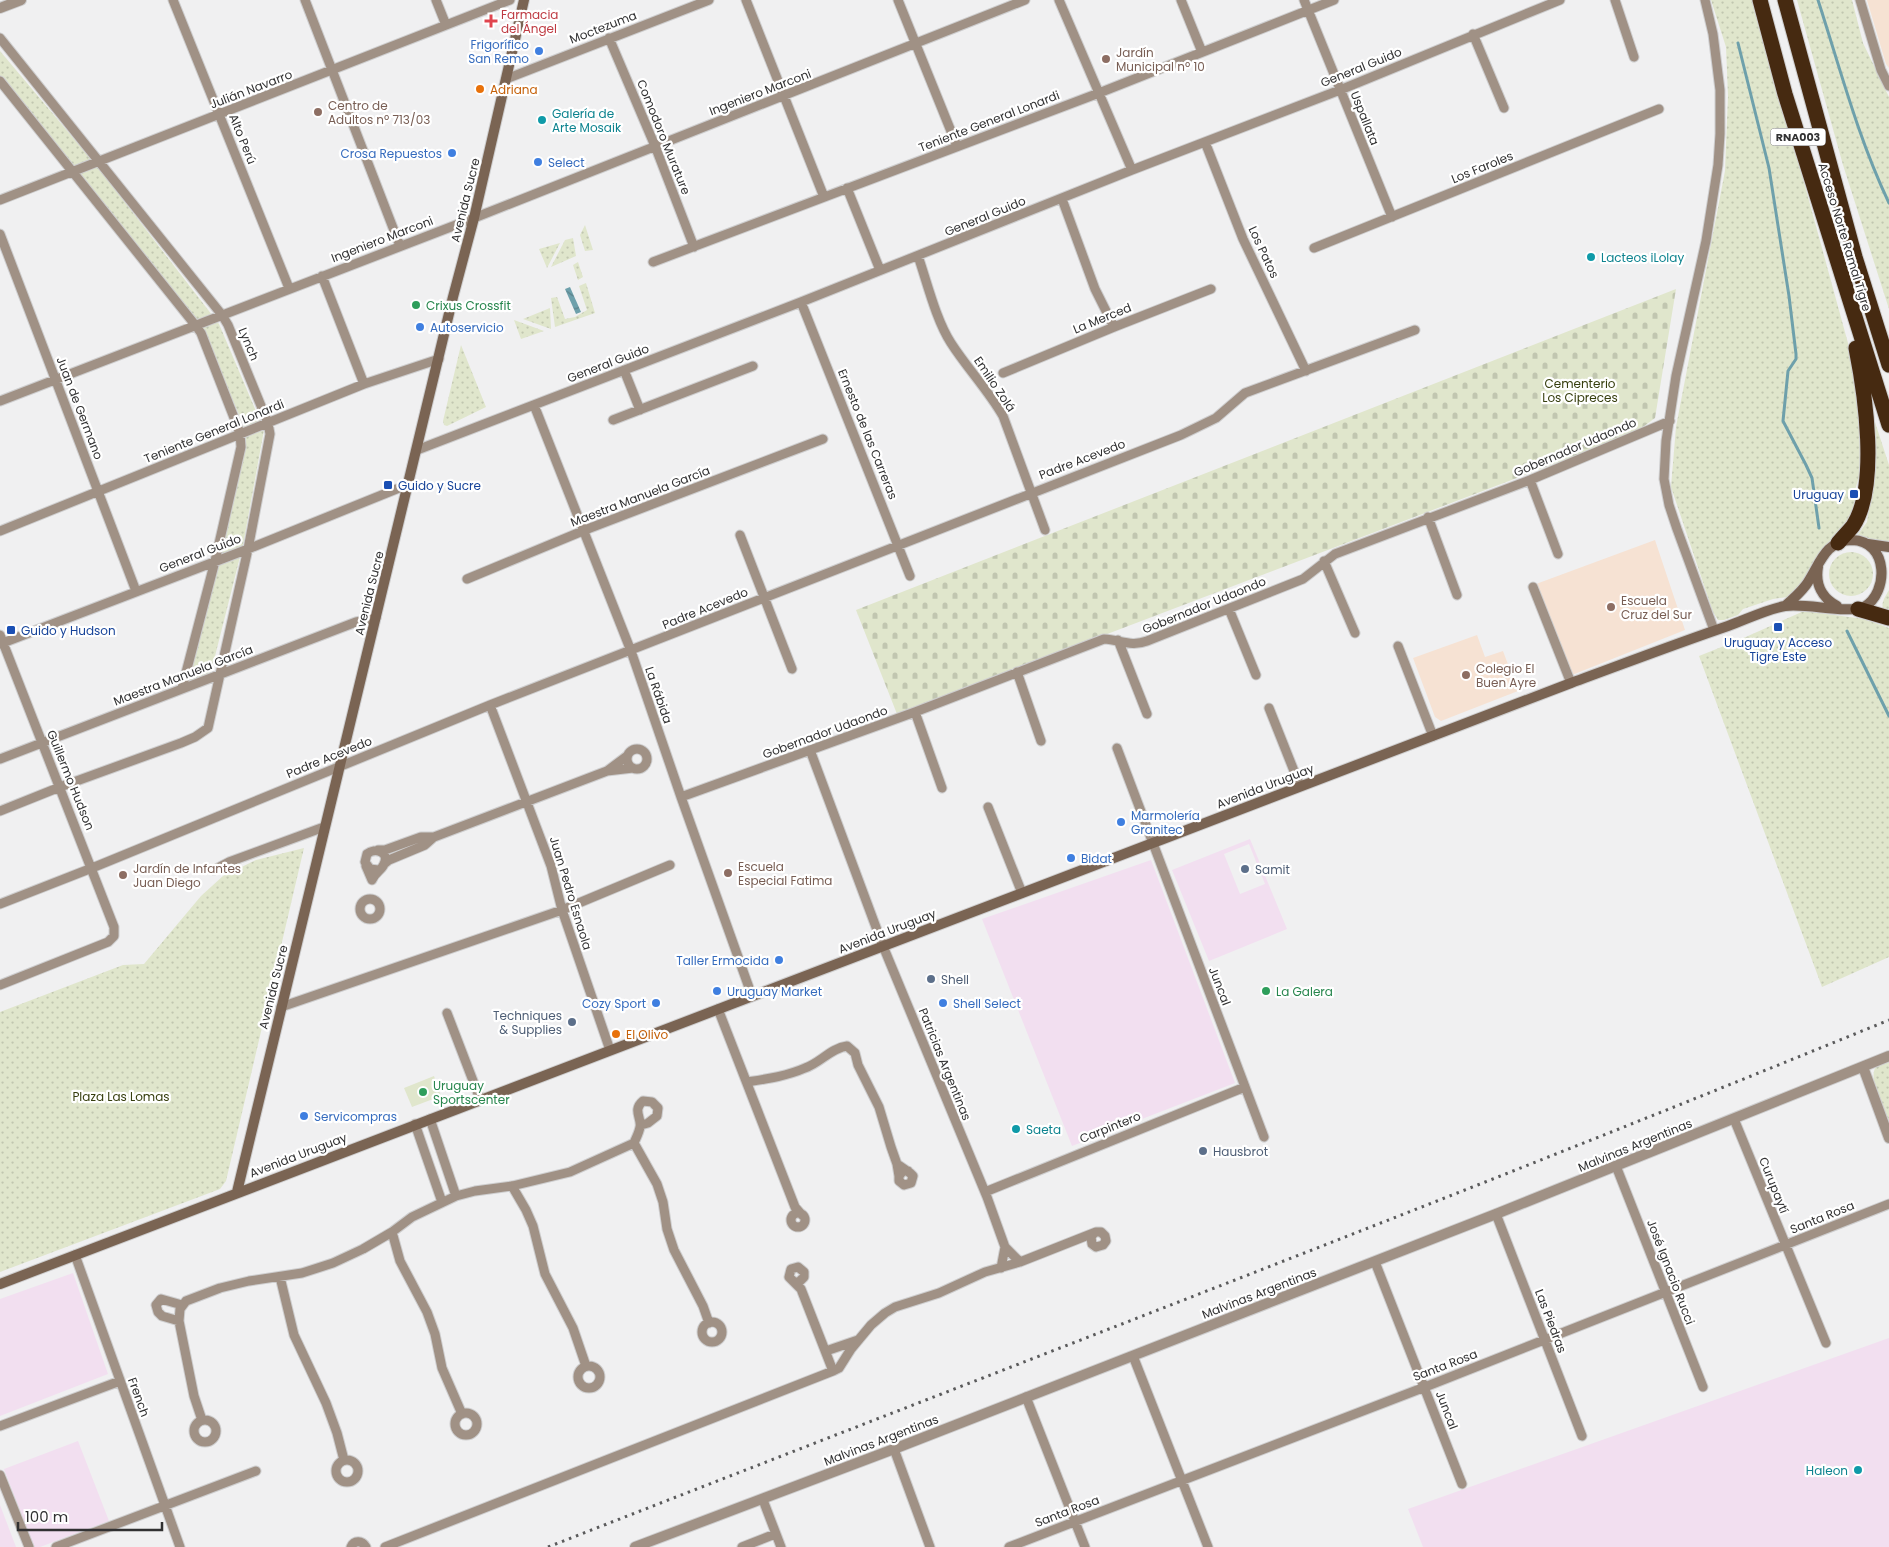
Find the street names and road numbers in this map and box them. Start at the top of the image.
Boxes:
street label: Moctezuma [567,6,639,48]
street label: General Guido [1318,43,1405,91]
street label: Julián Navarro [207,65,295,113]
street label: Ingeniero Marconi [706,65,814,119]
street label: Comodoro Murature [633,77,695,197]
street label: Teniente General Lonardi [916,86,1062,156]
street label: Uspallata [1346,88,1384,148]
street label: Alto Perú [225,111,261,167]
road number: RNA003 [1770,128,1826,146]
street label: Los Faroles [1449,147,1515,187]
street label: Avenida Sucre [446,156,484,244]
street label: Acceso Norte Ramal Tigre [1814,161,1876,313]
street label: General Guido [942,192,1029,240]
street label: Ingeniero Marconi [328,212,436,266]
street label: Los Patos [1245,223,1283,281]
street label: La Merced [1070,299,1134,337]
street label: Lynch [235,325,263,363]
street label: General Guido [565,339,652,386]
street label: Emilio Zolá [970,353,1020,415]
street label: Juan de Germano [53,354,108,462]
street label: Ernesto de las Carreras [834,366,902,502]
street label: Teniente General Lonardi [141,395,287,467]
street label: Gobernador Udaondo [1511,413,1639,481]
street label: Padre Acevedo [1036,435,1128,483]
street label: Maestra Manuela García [568,462,712,530]
street label: General Guido [157,529,244,576]
street label: Avenida Sucre [350,549,388,637]
street label: Gobernador Udaondo [1140,572,1269,638]
street label: Padre Acevedo [660,583,751,633]
street label: Maestra Manuela García [111,641,255,709]
street label: La Rábida [641,664,677,726]
street label: Gobernador Udaondo [760,701,890,763]
street label: Guillermo Hudson [43,727,99,833]
street label: Padre Acevedo [284,732,375,782]
street label: Avenida Uruguay [1214,759,1316,812]
street label: Juan Pedro Esnaola [546,834,596,952]
street label: Avenida Uruguay [836,904,938,957]
street label: Avenida Sucre [254,943,292,1031]
street label: Juncal [1205,964,1235,1008]
street label: Patricias Argentinas [915,1005,975,1123]
street label: Carpintero [1077,1107,1143,1147]
street label: Malvinas Argentinas [1575,1114,1695,1176]
street label: Avenida Uruguay [247,1128,349,1181]
street label: Curupaytí [1755,1154,1793,1216]
street label: Santa Rosa [1787,1196,1857,1238]
street label: José Ignacio Rucci [1643,1217,1699,1327]
street label: Malvinas Argentinas [1199,1263,1319,1323]
street label: Las Piedras [1531,1287,1571,1355]
street label: Santa Rosa [1410,1345,1480,1385]
street label: French [124,1375,154,1419]
street label: Juncal [1432,1388,1462,1432]
street label: Malvinas Argentinas [821,1410,941,1470]
street label: Santa Rosa [1032,1491,1102,1531]

